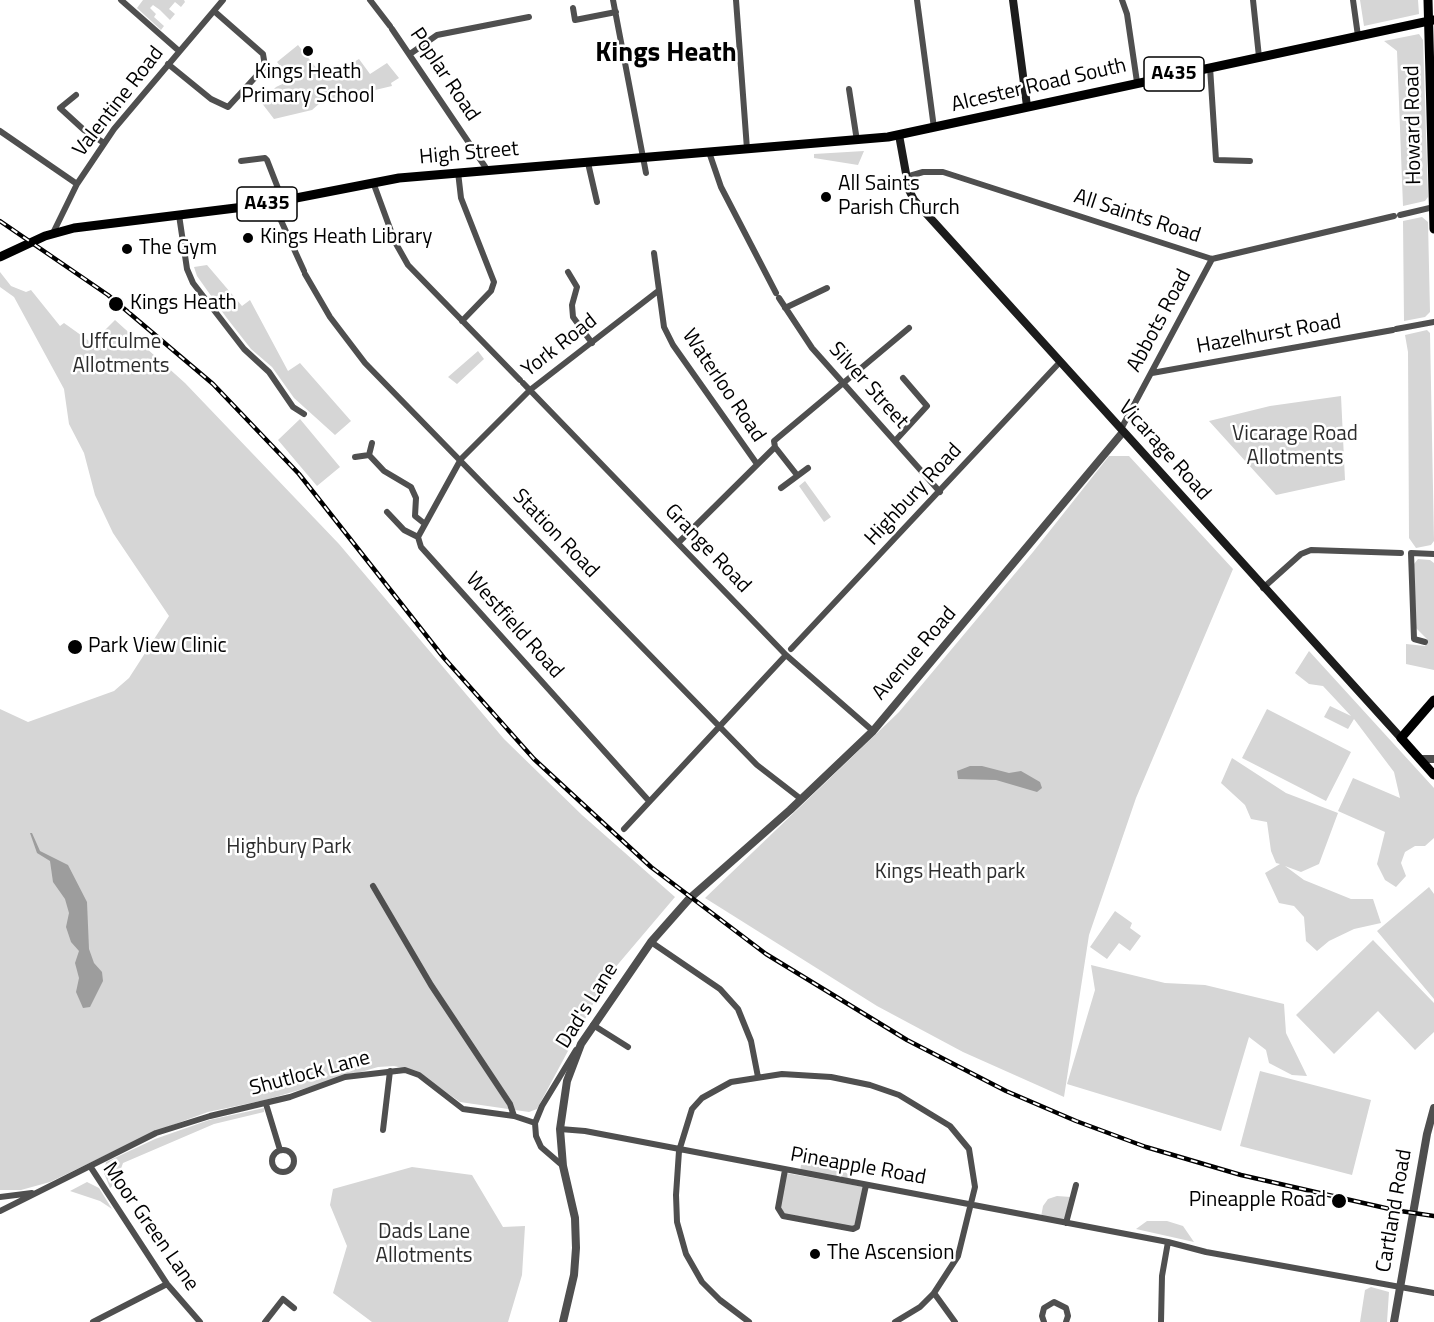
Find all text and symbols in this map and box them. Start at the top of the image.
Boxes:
street label: Poplar Road [404,23,484,127]
district label: Kings Heath [595,38,737,70]
street label: Valentine Road [68,42,170,162]
marker: Kings Heath Primary School [301,44,315,58]
street label: Alcester Road South [949,54,1129,118]
road number: A435 [1144,57,1204,91]
place label: Kings Heath Primary School [241,60,375,110]
street label: Howard Road [1400,65,1428,185]
street label: High Street [418,137,520,171]
place label: All Saints Parish Church [838,172,960,222]
street label: All Saints Road [1070,185,1204,249]
road number: A435 [237,187,297,221]
marker: All Saints Parish Church [819,190,833,204]
place label: Kings Heath Library [260,225,432,251]
marker: Kings Heath Library [241,231,255,245]
place label: The Gym [139,236,217,262]
marker: The Gym [120,242,134,256]
street label: Abbots Road [1122,265,1198,377]
place label: Kings Heath [130,291,237,317]
marker: Kings Heath [107,295,125,313]
street label: York Road [517,309,603,383]
street label: Hazelhurst Road [1195,310,1343,360]
street label: Waterloo Road [676,325,770,447]
park label: Uffculme Allotments [72,330,170,380]
street label: Silver Street [823,338,913,434]
street label: Vicarage Road [1113,396,1215,506]
park label: Vicarage Road Allotments [1232,422,1358,472]
street label: Highbury Road [860,439,968,551]
street label: Station Road [507,484,603,584]
street label: Grange Road [659,499,755,599]
street label: Westfield Road [460,568,568,684]
street label: Avenue Road [868,602,962,706]
place label: Park View Clinic [88,634,227,660]
marker: Park View Clinic [66,638,84,656]
park label: Highbury Park [226,835,352,861]
park label: Kings Heath park [875,860,1025,886]
street label: Dad's Lane [552,958,624,1054]
street label: Shutlock Lane [247,1046,373,1102]
street label: Pineapple Road [788,1143,928,1191]
street label: Cartland Road [1372,1148,1418,1274]
street label: Moor Green Lane [96,1158,204,1296]
place label: Pineapple Road [1189,1188,1326,1214]
marker: Pineapple Road [1330,1192,1348,1210]
park label: Dads Lane Allotments [375,1220,473,1270]
place label: The Ascension [827,1241,954,1267]
marker: The Ascension [808,1247,822,1261]

